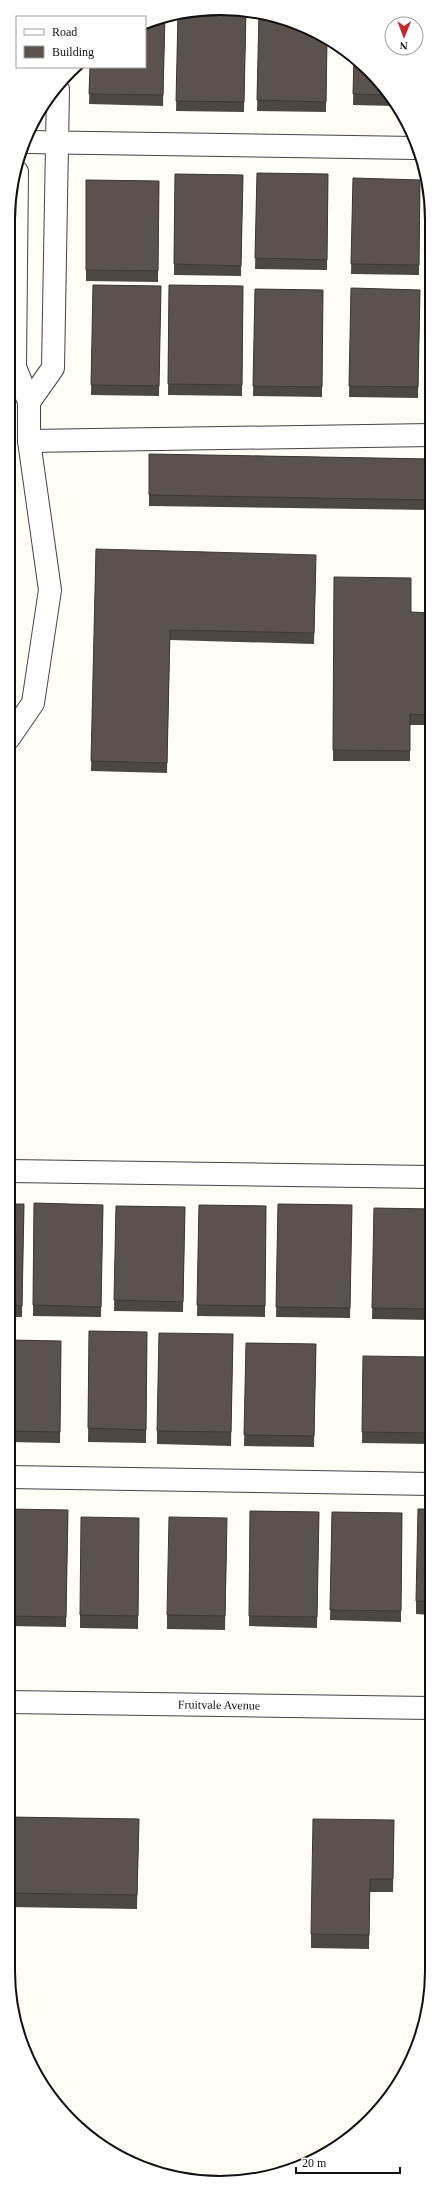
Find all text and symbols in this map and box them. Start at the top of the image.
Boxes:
legend [16,16,146,68]
north arrow [384,16,424,56]
text: Road [52,25,77,39]
text: N [400,40,408,52]
text: Building [52,45,94,59]
street label: Fruitvale Avenue [178,1697,260,1713]
scale bar [296,2149,400,2175]
text: 20 m [302,2156,327,2170]

